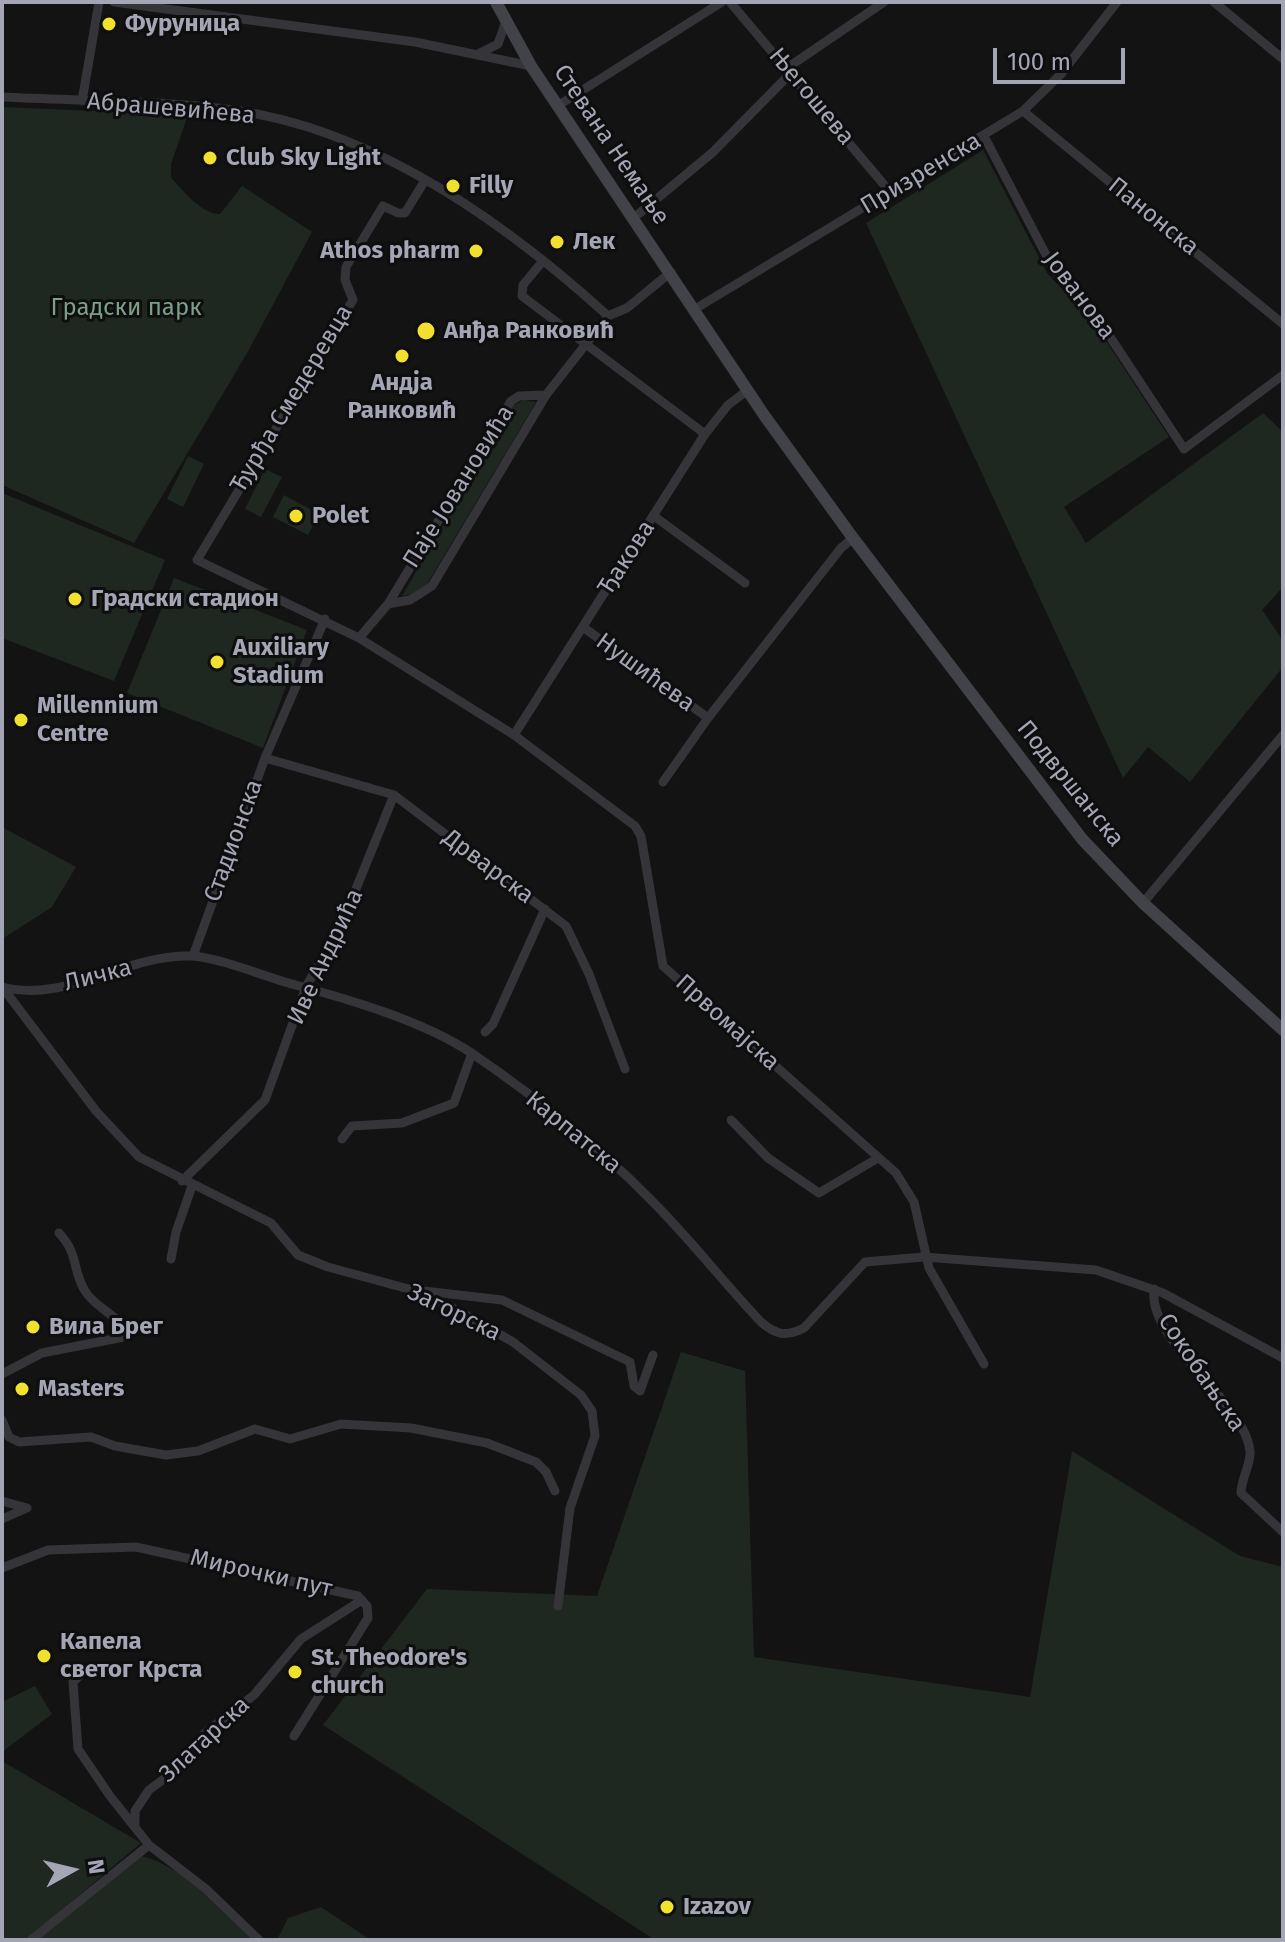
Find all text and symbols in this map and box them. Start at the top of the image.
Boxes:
place label: Фуруница [125,10,240,38]
marker: Фуруница [100,15,118,33]
scale bar [997,32,1129,82]
street label: Његошева [762,43,860,151]
text: 100 m [1007,48,1071,76]
street label: Стевана Немање [547,60,675,230]
street label: Абрашевићева [86,87,256,131]
street label: Призренска [856,127,986,221]
place label: Club Sky Light [226,144,381,172]
marker: Club Sky Light [201,149,219,167]
place label: Filly [469,172,513,200]
street label: Панонска [1102,172,1204,262]
marker: Filly [444,177,462,195]
place label: Лек [573,228,615,256]
marker: Лек [548,233,566,251]
place label: Athos pharm [320,237,460,265]
marker: Athos pharm [467,242,485,260]
street label: Јованова [1037,246,1121,346]
park label: Градски парк [50,294,202,322]
street label: Ђурђа Смедеревца [225,300,359,498]
place label: Анђа Ранковић [444,317,614,345]
marker: Анђа Ранковић [415,320,437,342]
marker: Андја Ранковић [393,347,411,365]
place label: Андја Ранковић [348,369,456,425]
street label: Паје Јовановића [397,400,521,574]
place label: Polet [312,502,369,530]
marker: Polet [287,507,305,525]
street label: Ђакова [592,515,662,601]
place label: Градски стадион [91,585,279,613]
marker: Градски стадион [66,590,84,608]
street label: Нушићева [590,627,700,719]
place label: Auxiliary Stadium [233,634,329,690]
marker: Auxiliary Stadium [208,653,226,671]
place label: Millennium Centre [37,692,158,748]
marker: Millennium Centre [12,711,30,729]
street label: Подвршанска [1010,715,1130,853]
street label: Стадионска [199,776,269,906]
street label: Дрварска [437,824,539,910]
street label: Иве Андрића [282,884,370,1030]
street label: Личка [61,954,135,998]
street label: Првомајска [669,969,785,1077]
street label: Карпатска [519,1086,627,1180]
street label: Загорска [403,1278,505,1348]
street label: Сокобањска [1151,1309,1251,1437]
place label: Вила Брег [49,1313,163,1341]
marker: Вила Брег [24,1318,42,1336]
place label: Masters [38,1375,124,1403]
marker: Masters [13,1380,31,1398]
street label: Мирочки пут [187,1544,335,1604]
place label: Капела светог Крста [60,1628,202,1684]
place label: St. Theodore's church [311,1644,467,1700]
marker: Капела светог Крста [35,1647,53,1665]
marker: St. Theodore's church [286,1663,304,1681]
street label: Златарска [154,1691,256,1789]
north arrow [32,1830,112,1910]
text: N [82,1857,111,1876]
place label: Izazov [683,1893,751,1921]
marker: Izazov [658,1898,676,1916]

